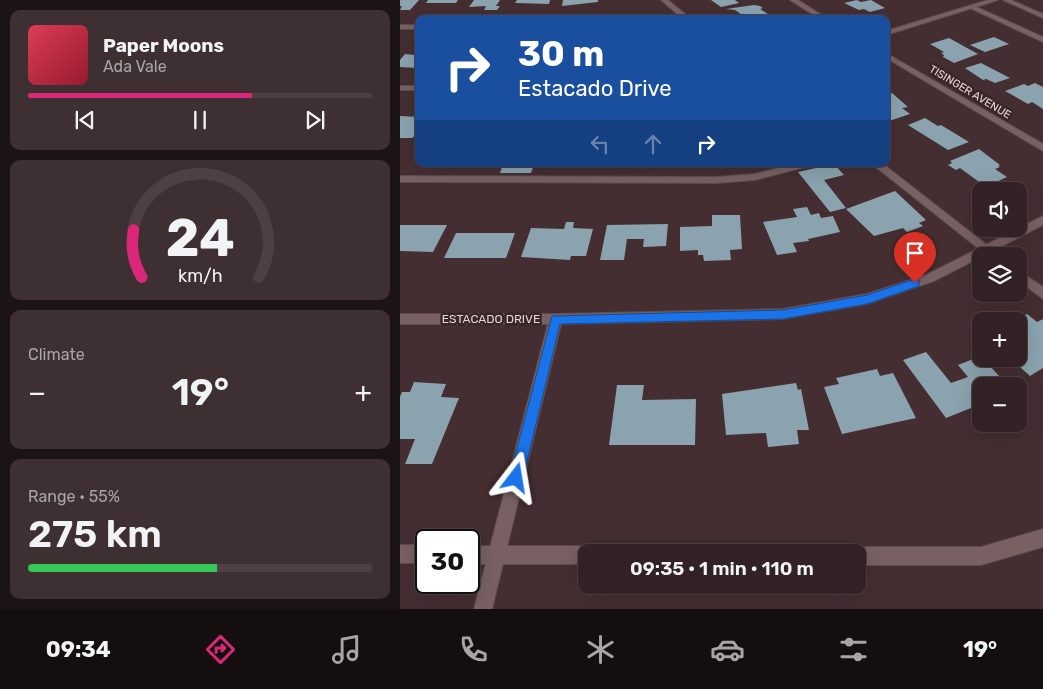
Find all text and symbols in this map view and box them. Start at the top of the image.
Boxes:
text: 30 m [518,33,604,75]
text: Paper Moons [103,34,224,57]
icon: right [435,35,500,100]
text: Ada Vale [103,57,167,76]
street label: TISINGER AVENUE [927,62,1014,122]
text: Estacado Drive [518,75,672,102]
icon: previous [71,106,99,134]
icon: pause [186,106,214,134]
icon: next [301,106,329,134]
icon: left [586,130,614,158]
icon: ahead [639,130,667,158]
icon: right [692,130,720,158]
map controls [972,182,1027,432]
button: sound [972,182,1027,237]
text: 24 [165,207,235,269]
pin [894,232,936,283]
icon: arrive [901,239,929,267]
button: layers [972,247,1027,302]
text: km/h [178,265,222,286]
street label: ESTACADO DRIVE [442,312,540,326]
button: + [972,312,1027,367]
text: Climate [28,345,85,364]
text: 19° [172,369,229,415]
text: − [28,376,46,409]
text: + [355,376,372,409]
button: − [972,377,1027,432]
position arrow [489,451,541,503]
text: Range · 55% [28,487,120,506]
text: 275 km [28,511,162,557]
speed limit sign: 30 [415,529,480,594]
text: 09:35 · 1 min · 110 m [630,557,814,580]
icon: directions [203,632,238,667]
icon: music [329,632,364,667]
icon: phone [456,632,491,667]
icon: climate [583,632,618,667]
icon: car [710,632,745,667]
icon: filters [836,632,871,667]
text: 09:34 [46,636,111,663]
text: 19° [963,636,997,663]

